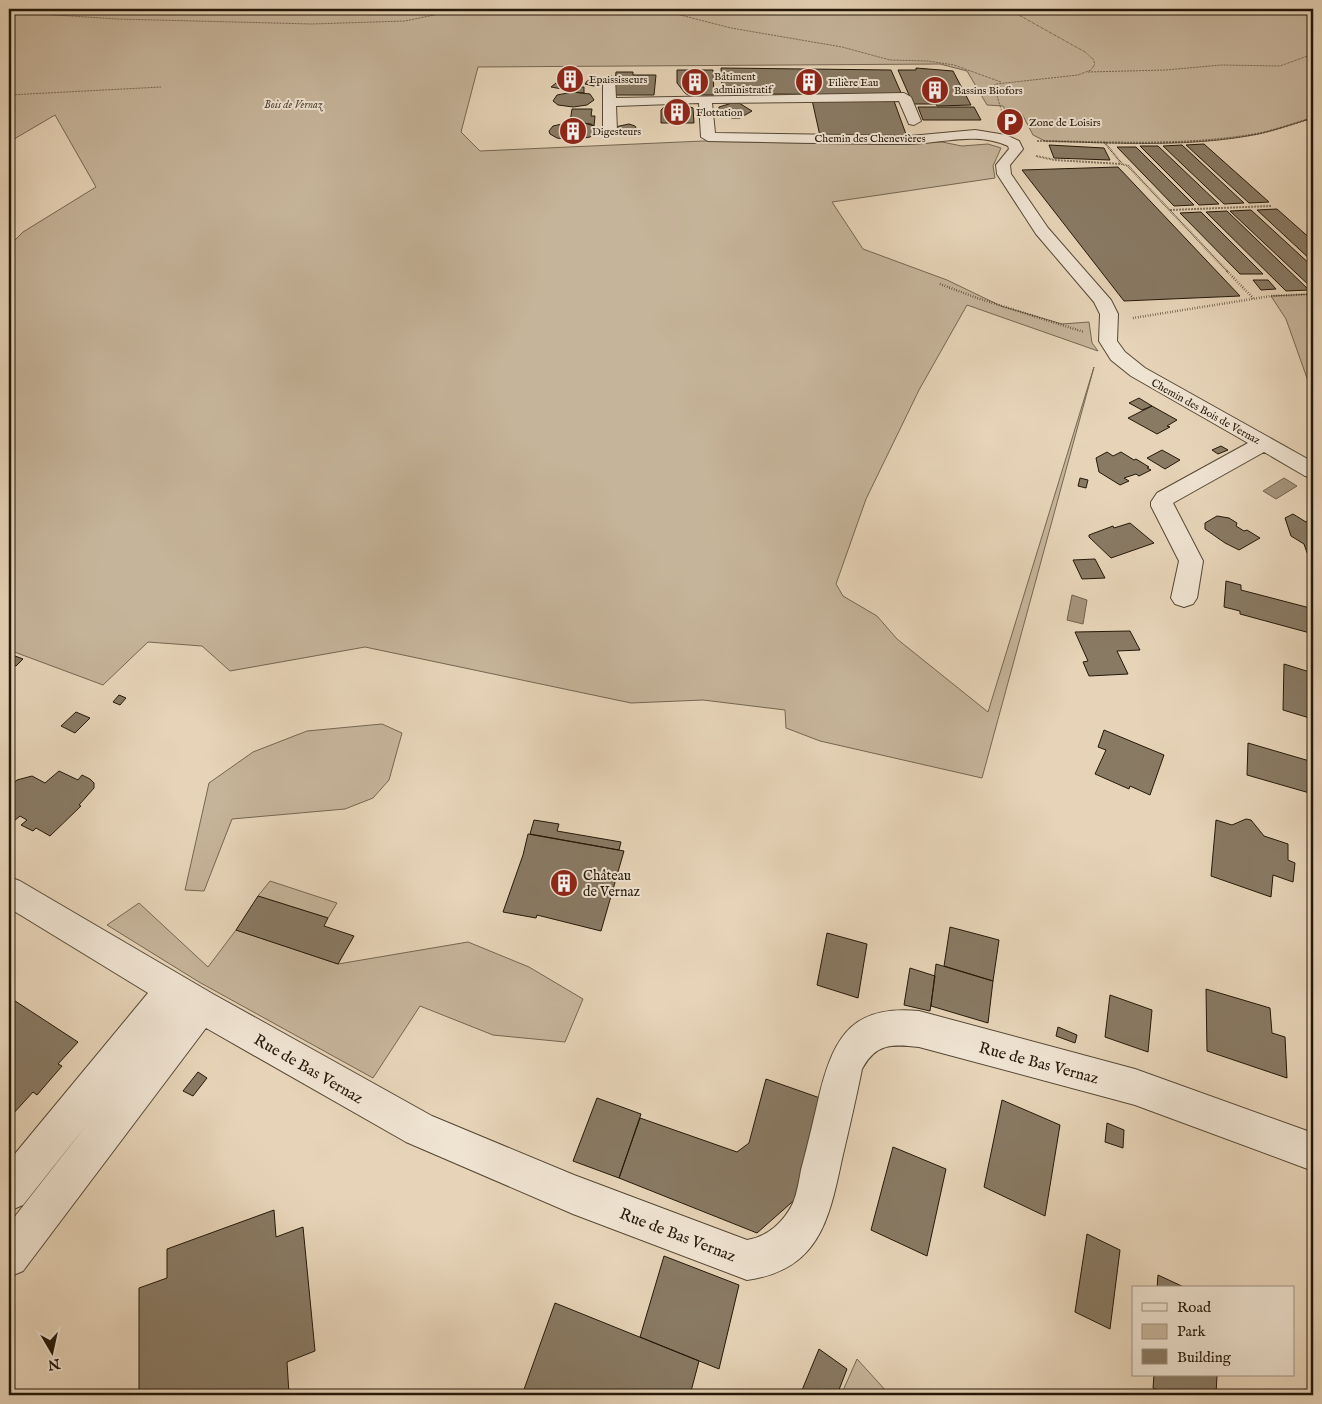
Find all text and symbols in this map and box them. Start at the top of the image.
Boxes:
building icon: Epaississeurs [555,64,585,94]
building icon: Bâtiment administratif [680,67,710,97]
building icon: Filière Eau [794,67,824,97]
place label: Bâtiment administratif [714,70,774,97]
place label: Epaississeurs [589,73,647,87]
building icon: Bassins Biofors [920,75,950,105]
place label: Filière Eau [828,76,879,90]
place label: Bassins Biofors [954,84,1023,98]
building icon: Flottation [662,97,692,127]
park label: Bois de Vernaz [264,98,324,112]
place label: Flottation [696,106,743,120]
parking icon: Zone de Loisirs [995,107,1025,137]
building icon: Digesteurs [558,116,588,146]
place label: Zone de Loisirs [1029,116,1101,130]
place label: Digesteurs [592,125,641,139]
street label: Chemin des Chenevières [814,132,926,146]
street label: Chemin des Bois de Vernaz [1148,376,1263,448]
place label: Château de Vernaz [583,867,640,901]
building icon: Château de Vernaz [549,868,579,898]
street label: Rue de Bas Vernaz [250,1030,366,1109]
street label: Rue de Bas Vernaz [977,1038,1100,1089]
street label: Rue de Bas Vernaz [616,1205,738,1267]
legend [1132,1286,1294,1376]
text: Road [1177,1298,1212,1317]
text: Park [1177,1322,1207,1341]
north arrow [28,1326,78,1376]
text: Building [1177,1348,1232,1367]
text: N [46,1354,62,1374]

